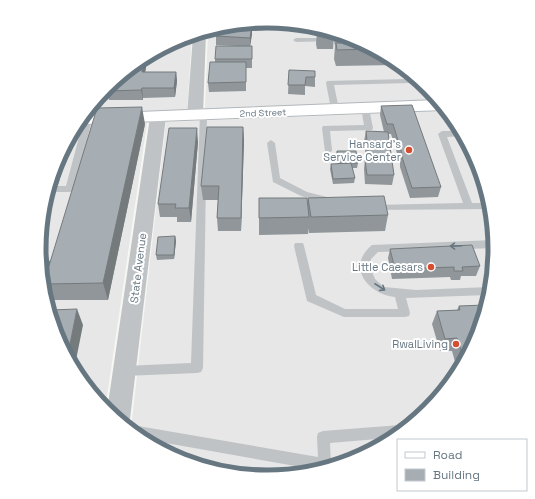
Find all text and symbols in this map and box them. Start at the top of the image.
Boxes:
street label: 2nd Street [240,106,286,120]
place label: Hansard's Service Center [323,137,401,164]
marker: Hansard's Service Center [404,145,414,155]
street label: State Avenue [127,232,149,304]
one-way arrow [450,242,463,249]
place label: Little Caesars [352,260,423,274]
marker: Little Caesars [426,262,436,272]
one-way arrow [374,283,385,291]
place label: RwalLiving [392,337,448,351]
marker: RwalLiving [451,339,461,349]
legend [397,439,527,491]
text: Road [433,447,462,463]
text: Building [433,467,480,483]

